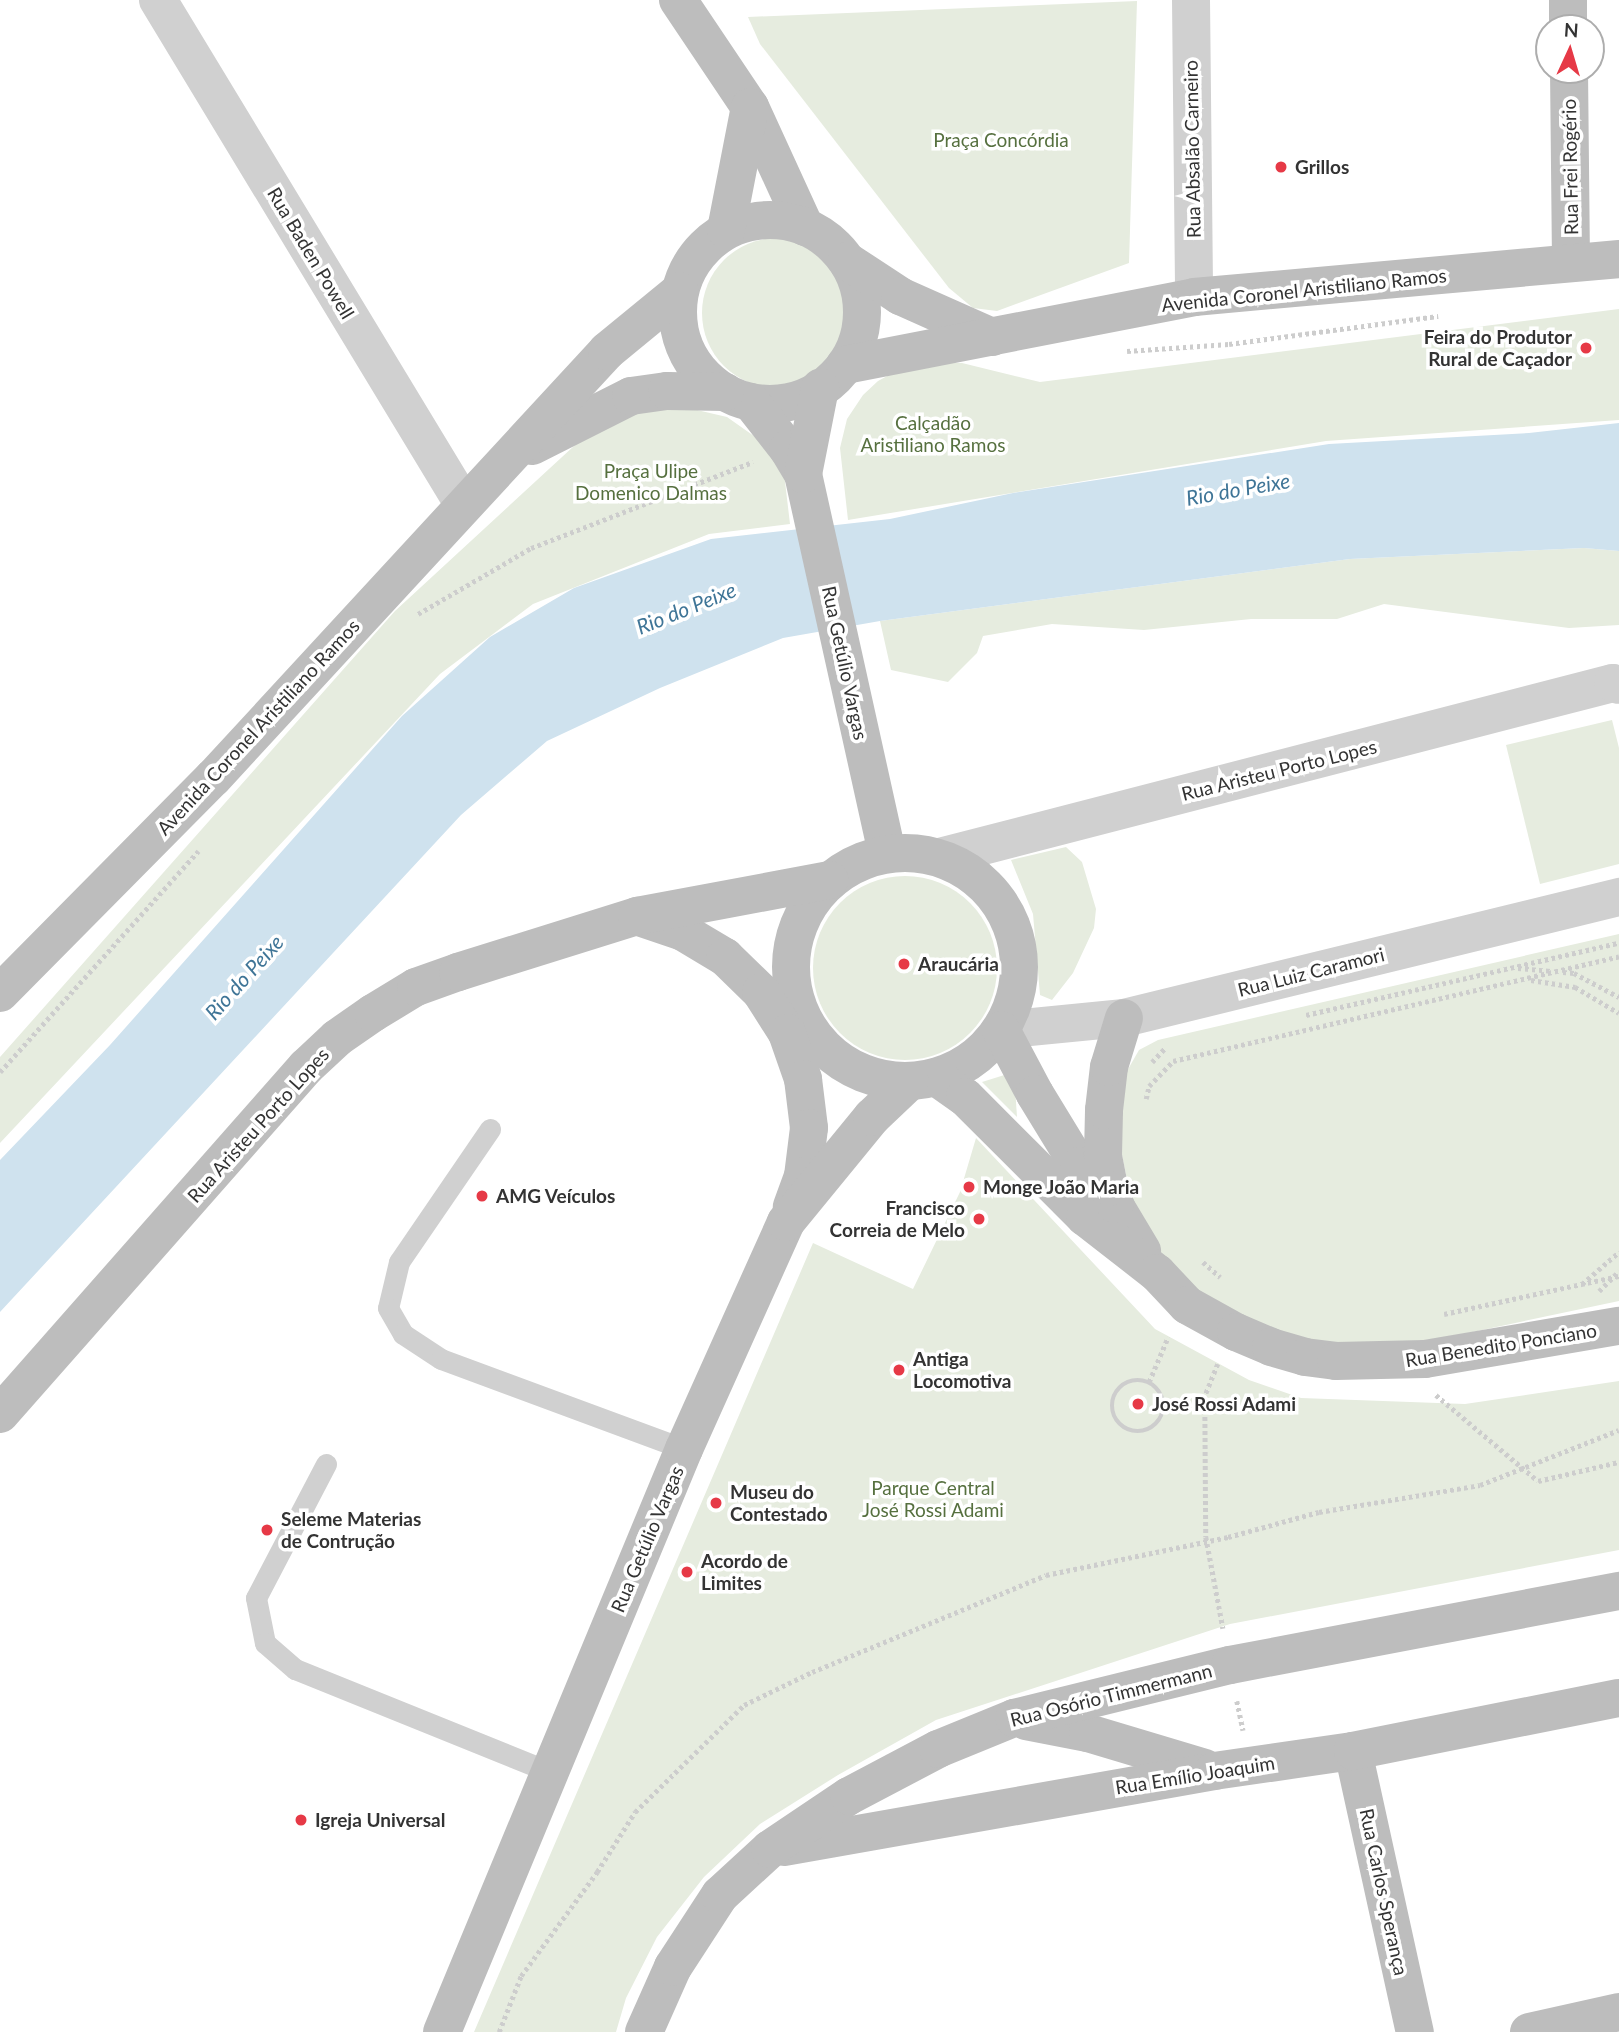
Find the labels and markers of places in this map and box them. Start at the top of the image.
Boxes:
place label: Grillos [1295,156,1349,178]
marker: Grillos [1273,159,1289,175]
place label: Feira do Produtor Rural de Caçador [1424,326,1572,370]
marker: Feira do Produtor Rural de Caçador [1578,340,1594,356]
place label: Araucária [918,953,999,975]
marker: Araucária [896,956,912,972]
place label: Monge João Maria [983,1176,1140,1198]
marker: Monge João Maria [961,1179,977,1195]
place label: AMG Veículos [496,1185,616,1207]
marker: AMG Veículos [474,1188,490,1204]
place label: Francisco Correia de Melo [830,1197,965,1241]
marker: Francisco Correia de Melo [971,1211,987,1227]
place label: Antiga Locomotiva [913,1348,1011,1392]
marker: Antiga Locomotiva [891,1362,907,1378]
place label: José Rossi Adami [1152,1393,1297,1415]
marker: José Rossi Adami [1130,1396,1146,1412]
place label: Museu do Contestado [730,1481,828,1525]
marker: Museu do Contestado [708,1495,724,1511]
place label: Seleme Materias de Contrução [281,1508,421,1552]
marker: Seleme Materias de Contrução [259,1522,275,1538]
place label: Acordo de Limites [701,1550,788,1594]
marker: Acordo de Limites [679,1564,695,1580]
place label: Igreja Universal [315,1809,445,1831]
marker: Igreja Universal [293,1812,309,1828]

